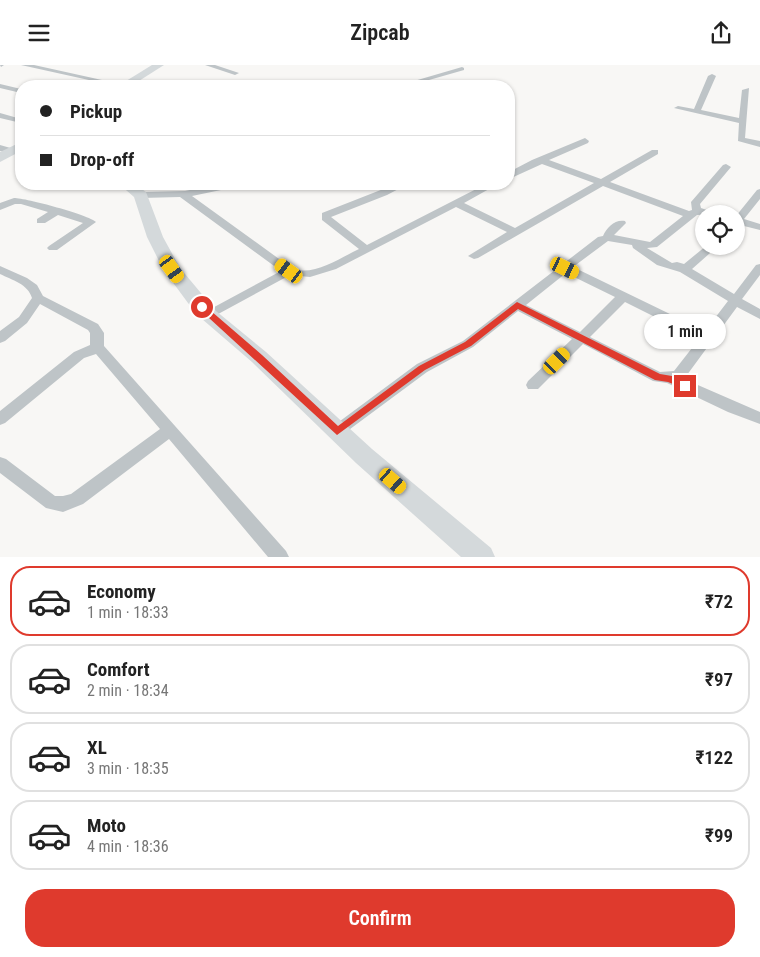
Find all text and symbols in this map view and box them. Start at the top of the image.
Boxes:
icon: menu [25,19,53,47]
icon: share [707,19,735,47]
text: Zipcab [350,20,410,45]
text: Pickup [70,100,122,123]
text: Drop-off [70,148,134,171]
map controls [695,205,745,255]
button: locate [695,205,745,255]
car [157,252,186,286]
car [548,255,581,281]
car [272,256,305,286]
route start [191,296,213,318]
callout: 1 min [644,313,726,349]
text: 1 min [667,322,703,341]
car [541,345,572,377]
route end [674,375,696,397]
car [376,465,409,497]
icon: car [27,579,72,624]
text: Economy [87,580,156,603]
text: ₹72 [705,590,733,613]
text: 1 min · 18:33 [87,603,169,622]
icon: car [27,657,72,702]
text: Comfort [87,658,150,681]
text: ₹97 [705,668,733,691]
text: 2 min · 18:34 [87,681,169,700]
icon: car [27,735,72,780]
text: XL [87,736,107,759]
text: ₹122 [695,746,733,769]
text: 3 min · 18:35 [87,759,169,778]
icon: car [27,813,72,858]
text: Moto [87,814,126,837]
text: ₹99 [705,824,733,847]
text: 4 min · 18:36 [87,837,169,856]
button: Confirm [25,889,735,947]

